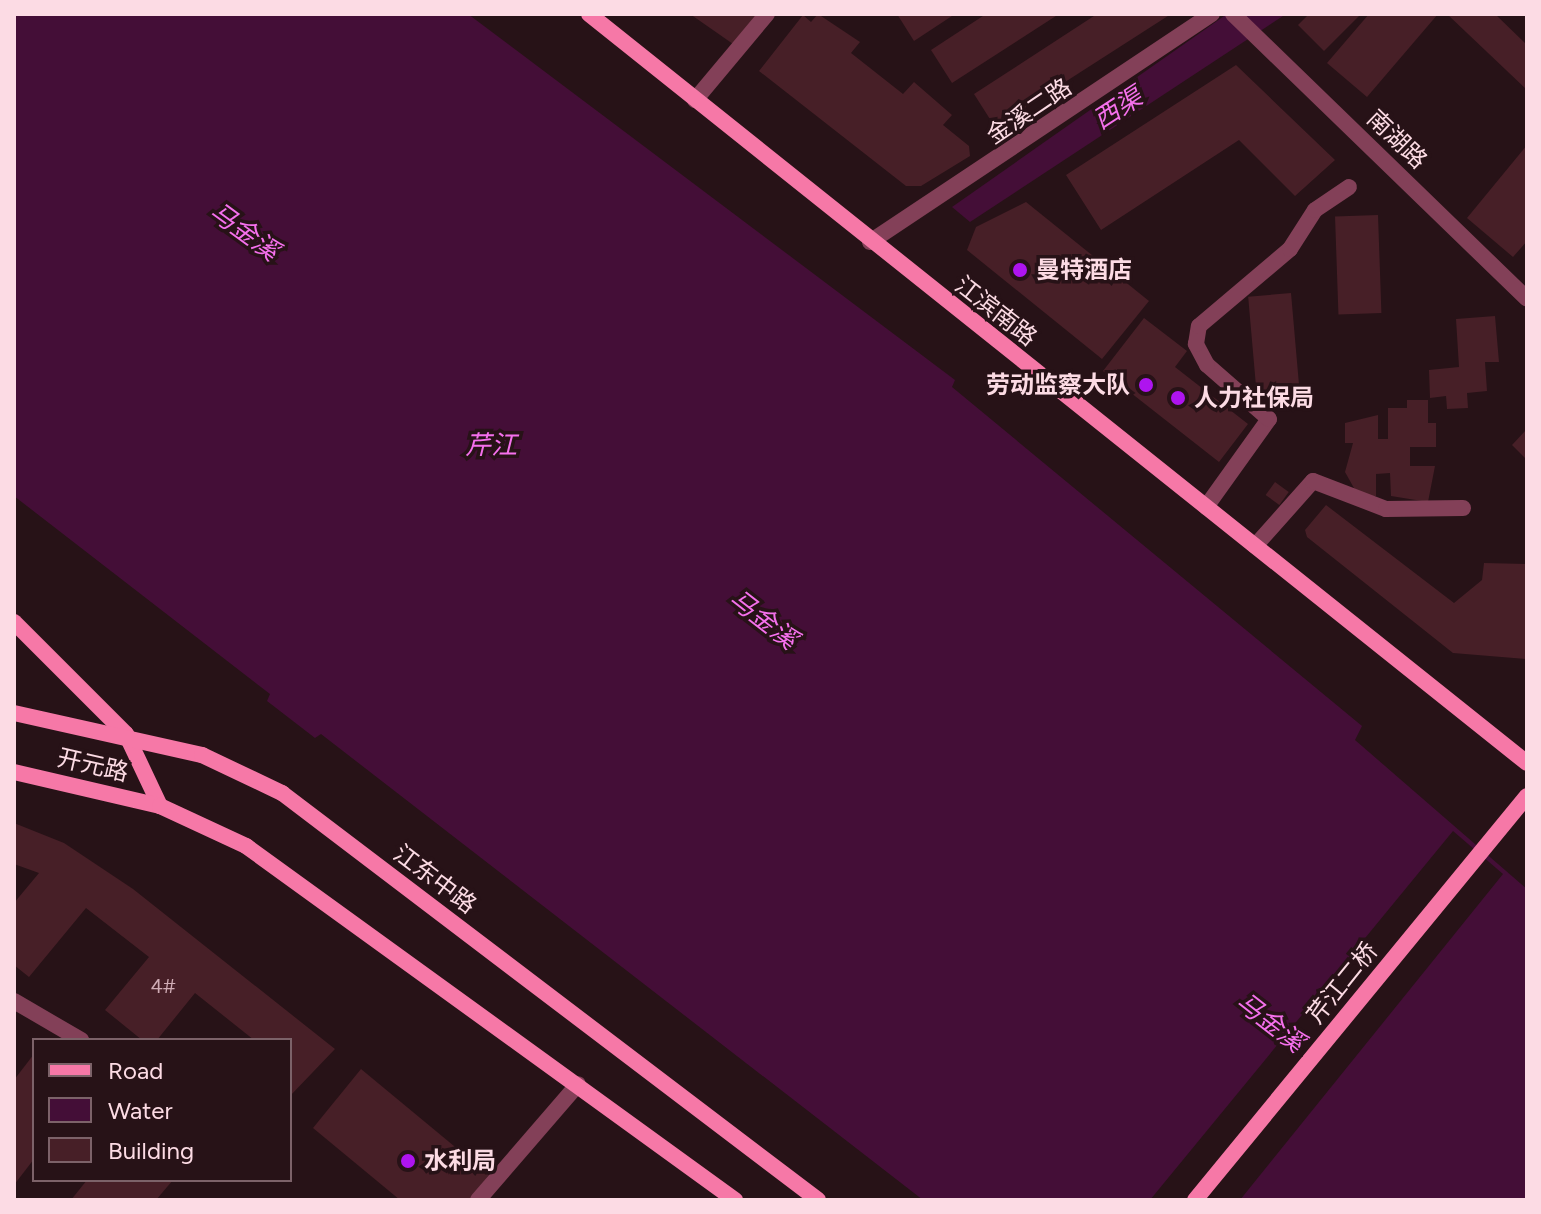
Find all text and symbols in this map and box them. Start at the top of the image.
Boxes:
street label: 金溪二路 [981,72,1077,150]
water label: 西渠 [1088,82,1148,136]
street label: 南湖路 [1361,104,1433,174]
water label: 马金溪 [203,196,285,268]
place label: 曼特酒店 [1036,256,1132,284]
marker: 曼特酒店 [1011,261,1029,279]
street label: 江滨南路 [949,270,1043,352]
place label: 劳动监察大队 [986,371,1130,399]
marker: 劳动监察大队 [1137,376,1155,394]
place label: 人力社保局 [1194,384,1314,412]
marker: 人力社保局 [1169,389,1187,407]
water label: 芹江 [465,430,517,462]
water label: 马金溪 [723,584,803,656]
street label: 开元路 [55,743,131,787]
street label: 江东中路 [388,839,482,919]
street label: 芹江二桥 [1301,937,1383,1029]
house number: 4# [151,974,175,998]
water label: 马金溪 [1230,987,1310,1059]
legend [32,1038,292,1182]
text: Road [108,1056,163,1085]
text: Water [108,1096,173,1125]
text: Building [108,1136,194,1165]
place label: 水利局 [424,1147,496,1175]
marker: 水利局 [399,1152,417,1170]

